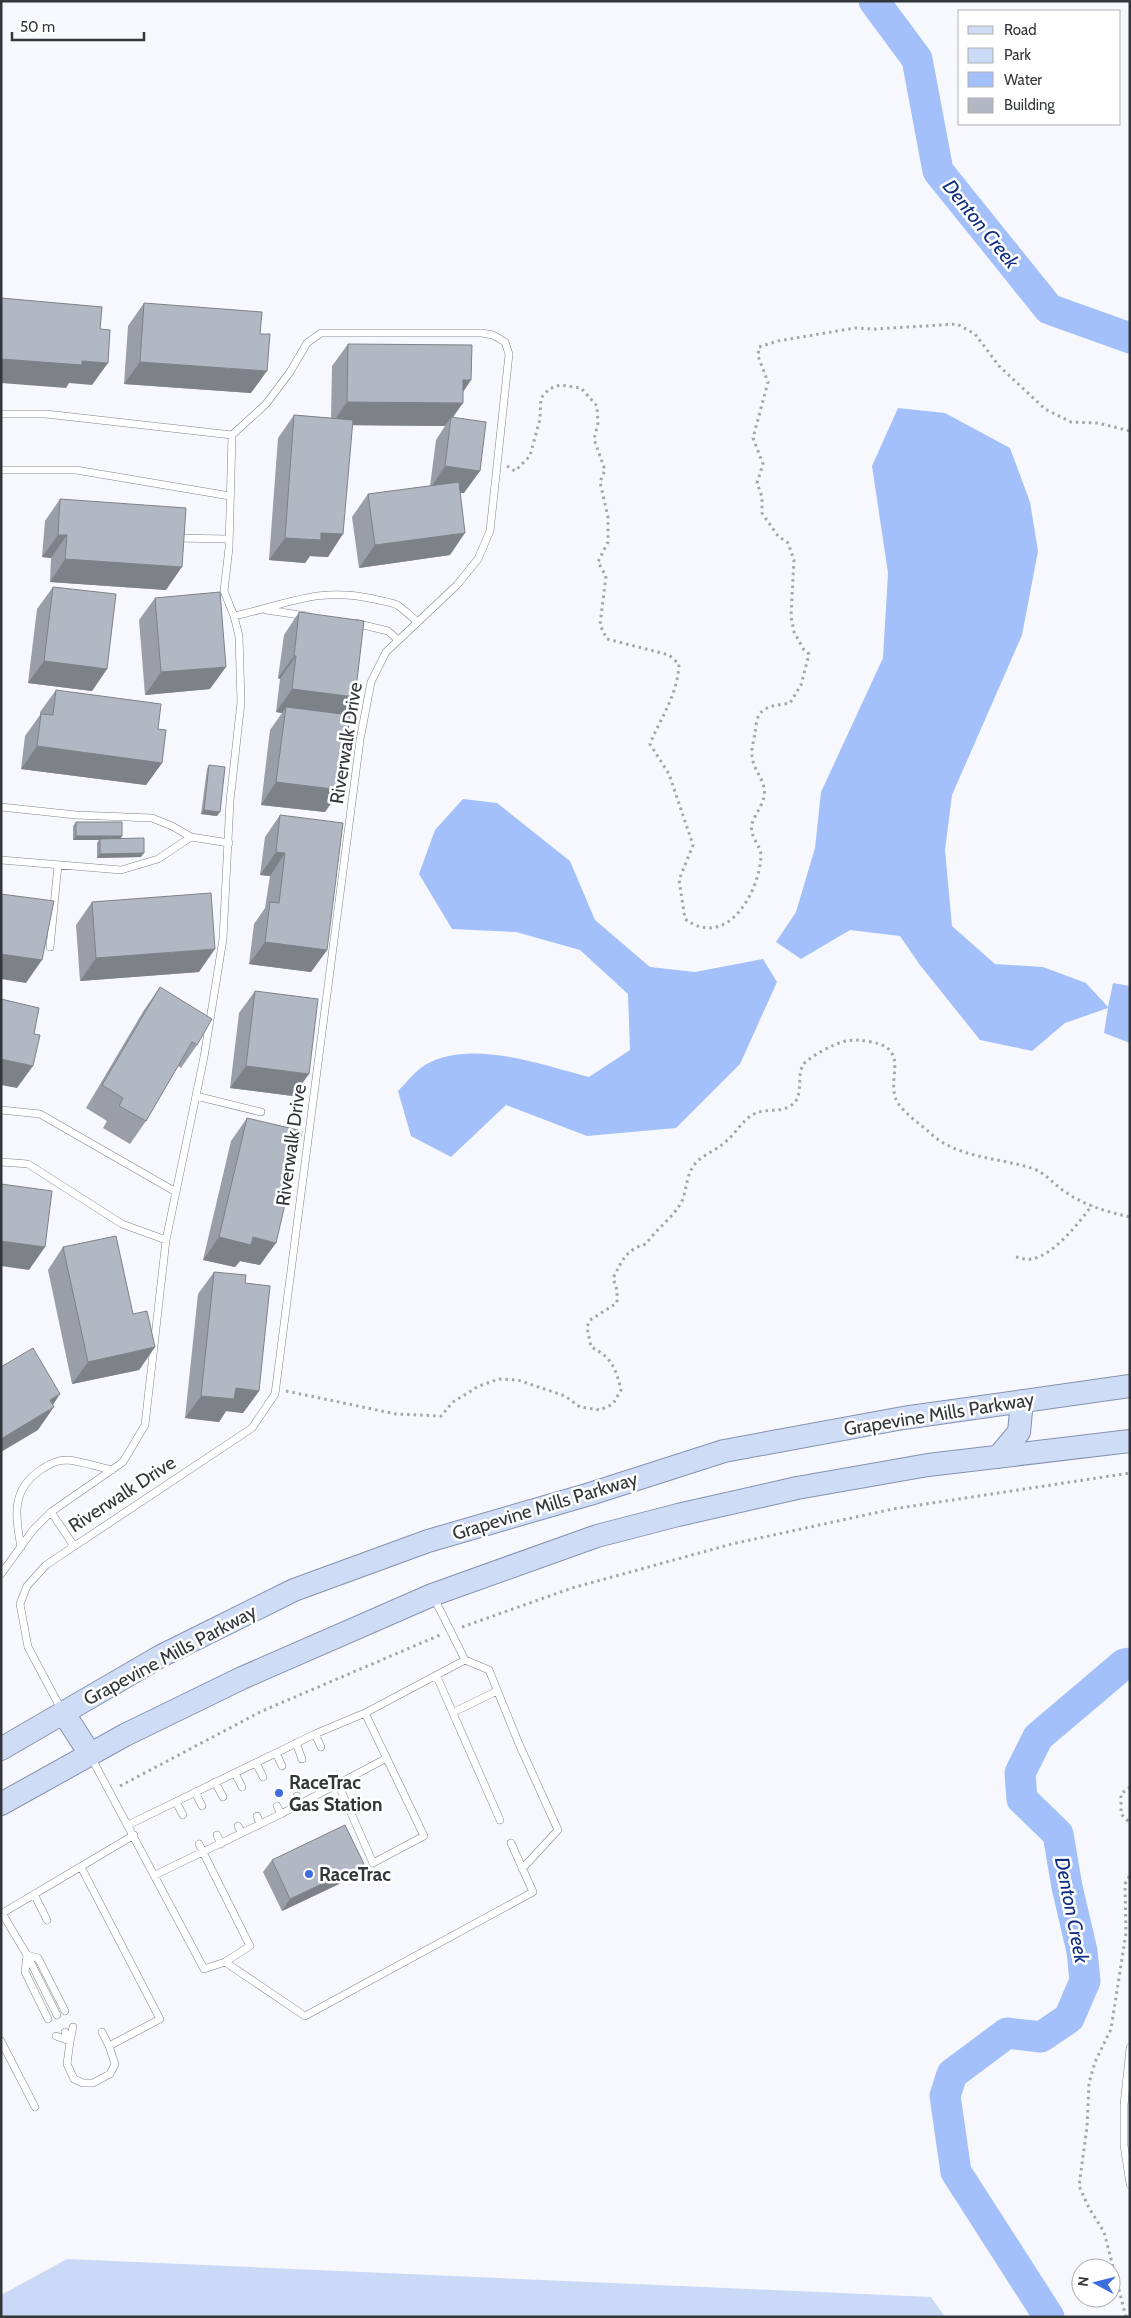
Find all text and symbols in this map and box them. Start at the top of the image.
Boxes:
scale bar [12,10,145,42]
legend [958,10,1121,125]
text: 50 m [20,18,55,36]
text: Road [1004,21,1037,39]
text: Park [1004,46,1031,64]
text: Water [1004,71,1042,89]
text: Building [1004,96,1055,114]
water label: Denton Creek [938,175,1025,274]
street label: Riverwalk Drive [325,680,367,806]
street label: Riverwalk Drive [271,1082,311,1207]
street label: Grapevine Mills Parkway [842,1388,1036,1440]
street label: Riverwalk Drive [64,1451,180,1537]
street label: Grapevine Mills Parkway [450,1467,641,1545]
street label: Grapevine Mills Parkway [80,1599,261,1710]
place label: RaceTrac Gas Station [289,1771,382,1816]
marker: RaceTrac Gas Station [273,1787,285,1799]
water label: Denton Creek [1050,1855,1094,1967]
place label: RaceTrac [319,1863,391,1886]
marker: RaceTrac [303,1868,315,1880]
north arrow [1071,2258,1121,2308]
text: N [1074,2275,1093,2287]

